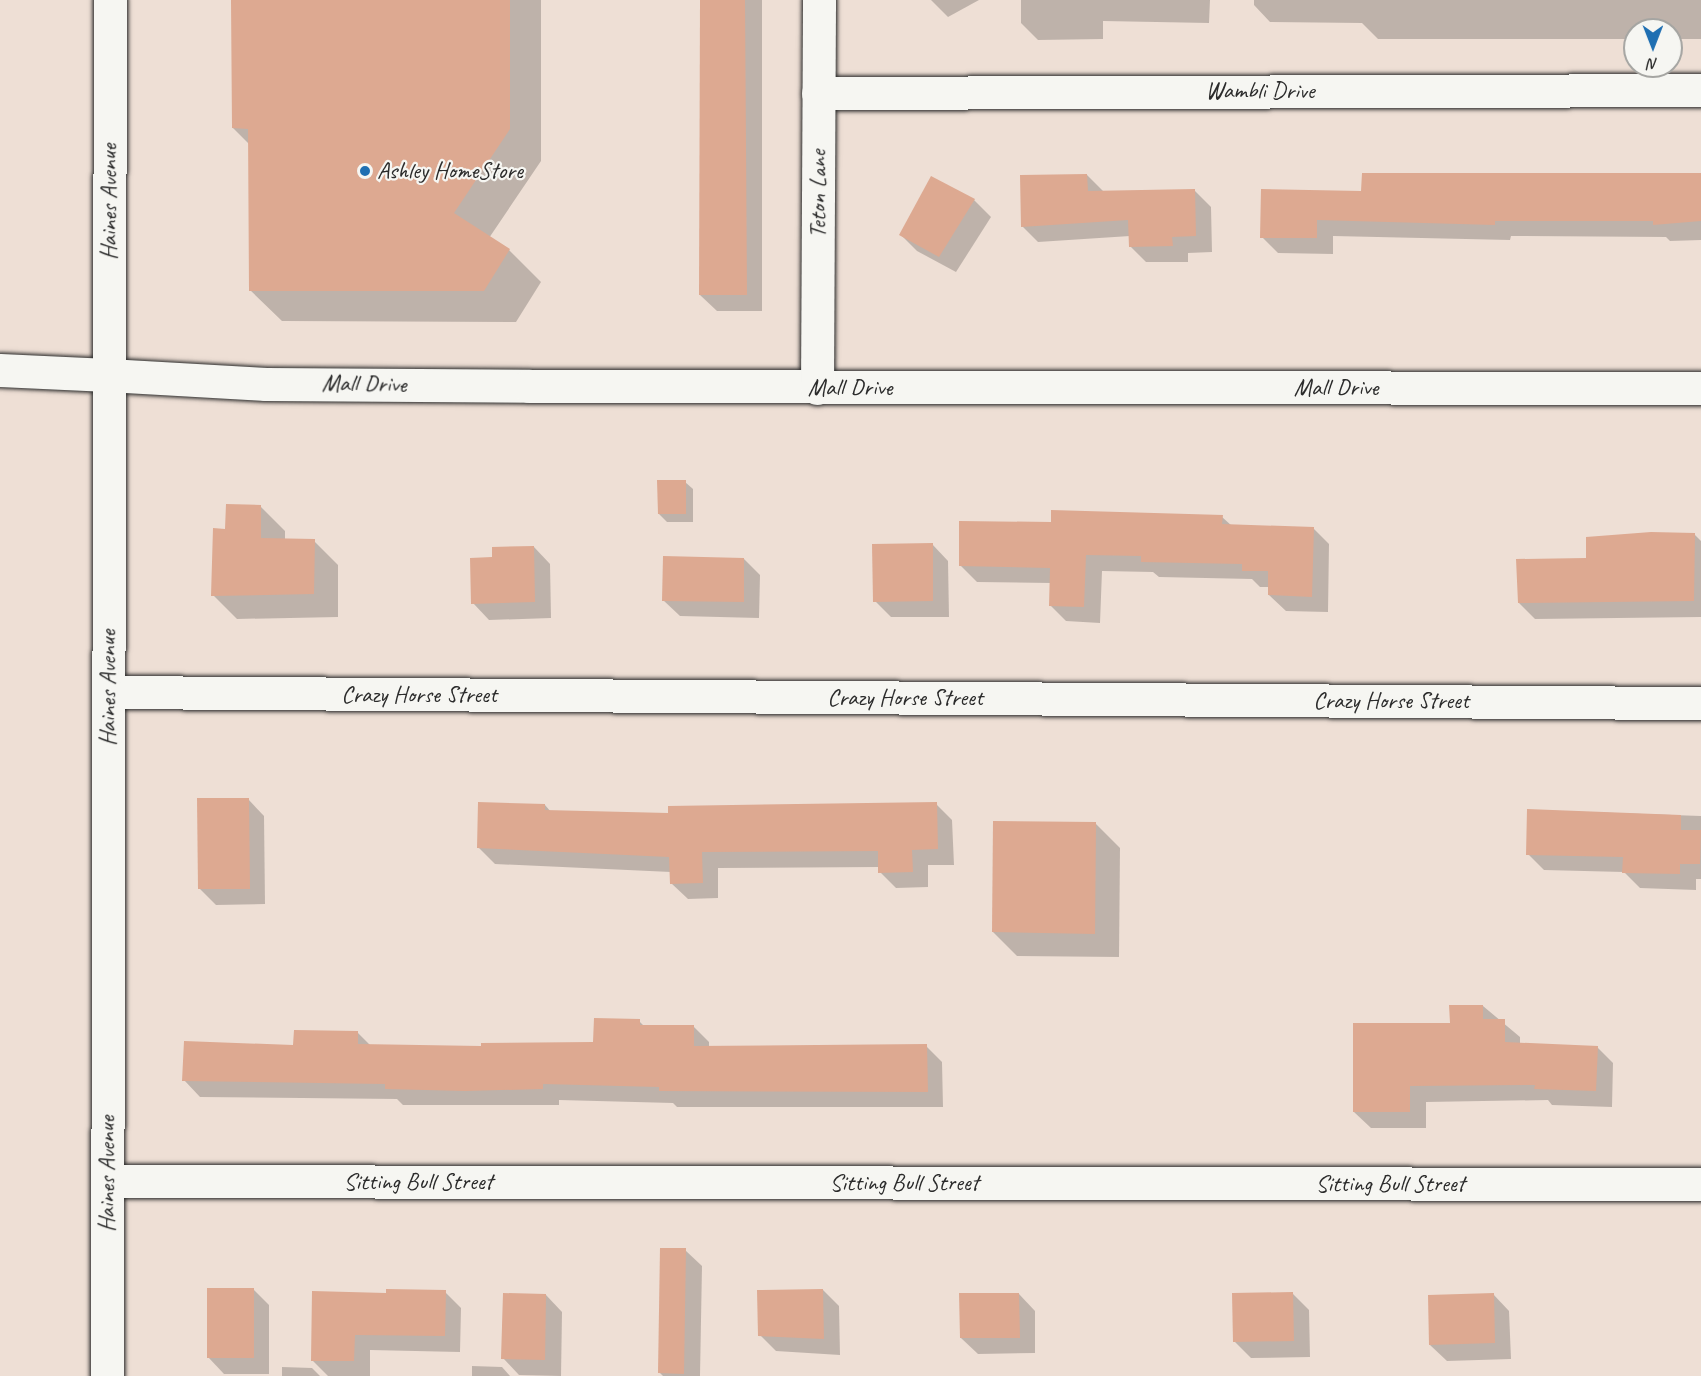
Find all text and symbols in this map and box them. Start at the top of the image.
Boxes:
north arrow [1623,18,1683,78]
text: N [1648,54,1658,74]
street label: Wambli Drive [1205,77,1315,105]
street label: Haines Avenue [95,144,123,260]
street label: Teton Lane [804,150,832,238]
place label: Ashley HomeStore [377,157,521,185]
marker: Ashley HomeStore [358,164,372,178]
street label: Mall Drive [321,369,407,399]
street label: Mall Drive [808,374,892,402]
street label: Mall Drive [1294,374,1378,402]
street label: Haines Avenue [94,630,122,746]
street label: Crazy Horse Street [341,681,497,709]
street label: Crazy Horse Street [827,684,983,712]
street label: Crazy Horse Street [1313,687,1469,715]
street label: Haines Avenue [93,1116,121,1232]
street label: Sitting Bull Street [343,1168,493,1196]
street label: Sitting Bull Street [829,1169,979,1197]
street label: Sitting Bull Street [1315,1170,1465,1198]

